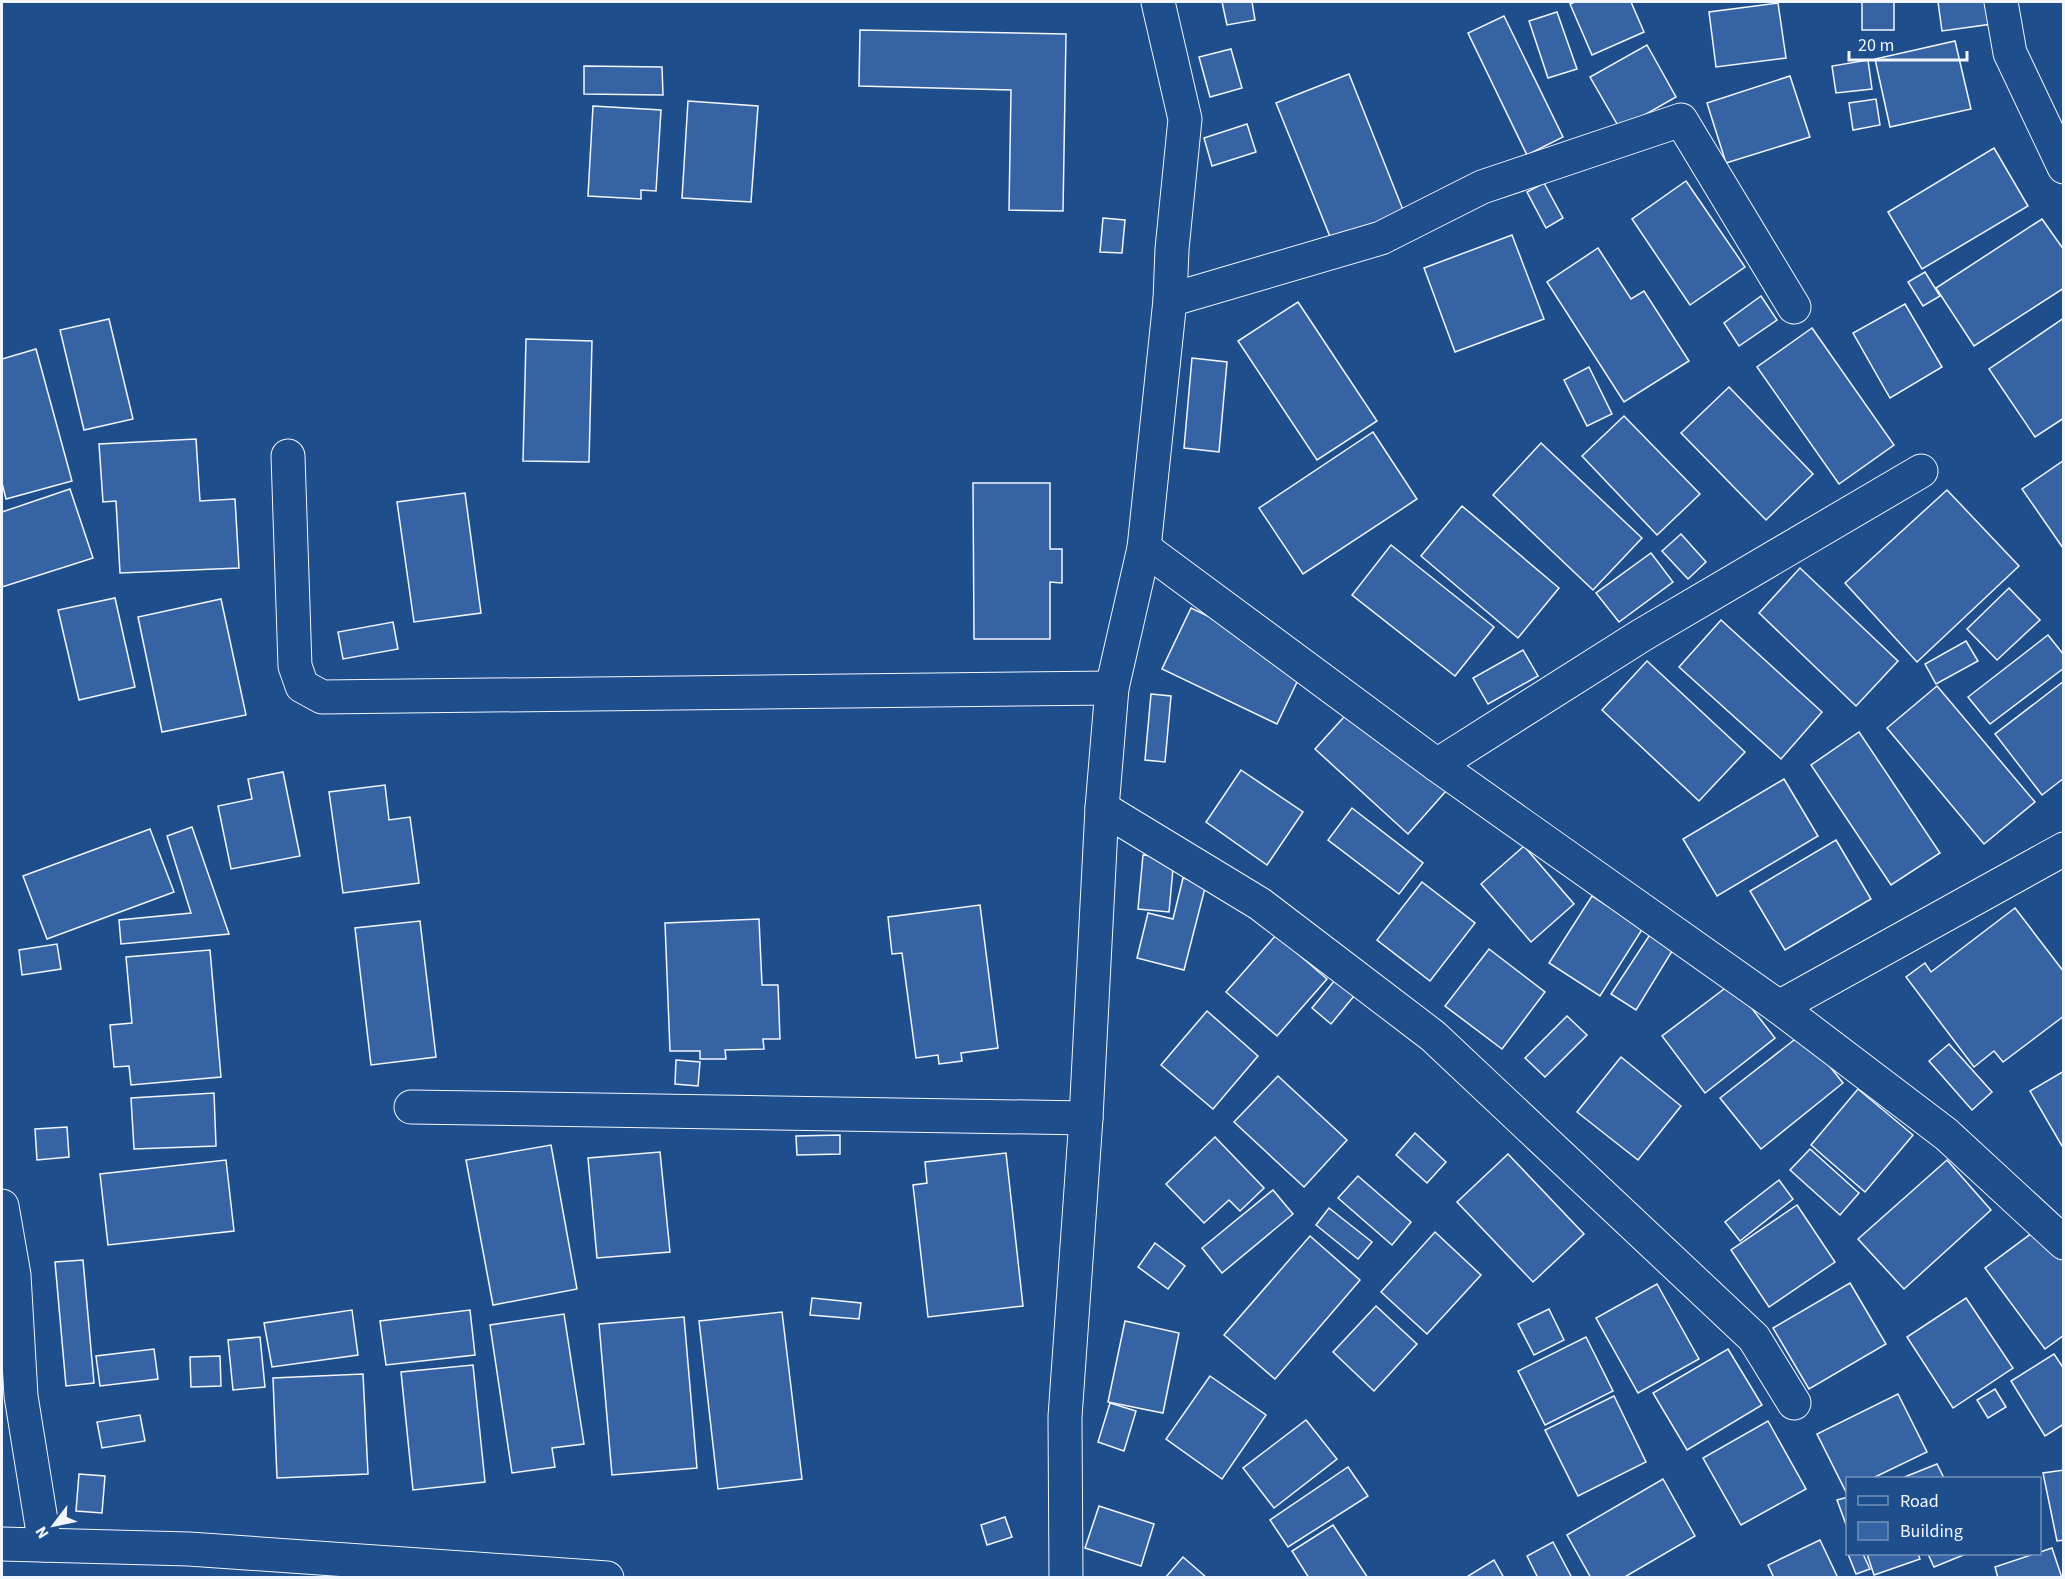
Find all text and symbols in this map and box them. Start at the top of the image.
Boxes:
scale bar [1849,24,1968,62]
text: 20 m [1858,33,1894,58]
legend [1846,1477,2041,1555]
text: Road [1900,1489,1939,1514]
north arrow [24,1495,84,1555]
text: Building [1900,1519,1963,1544]
text: N [30,1522,54,1543]

